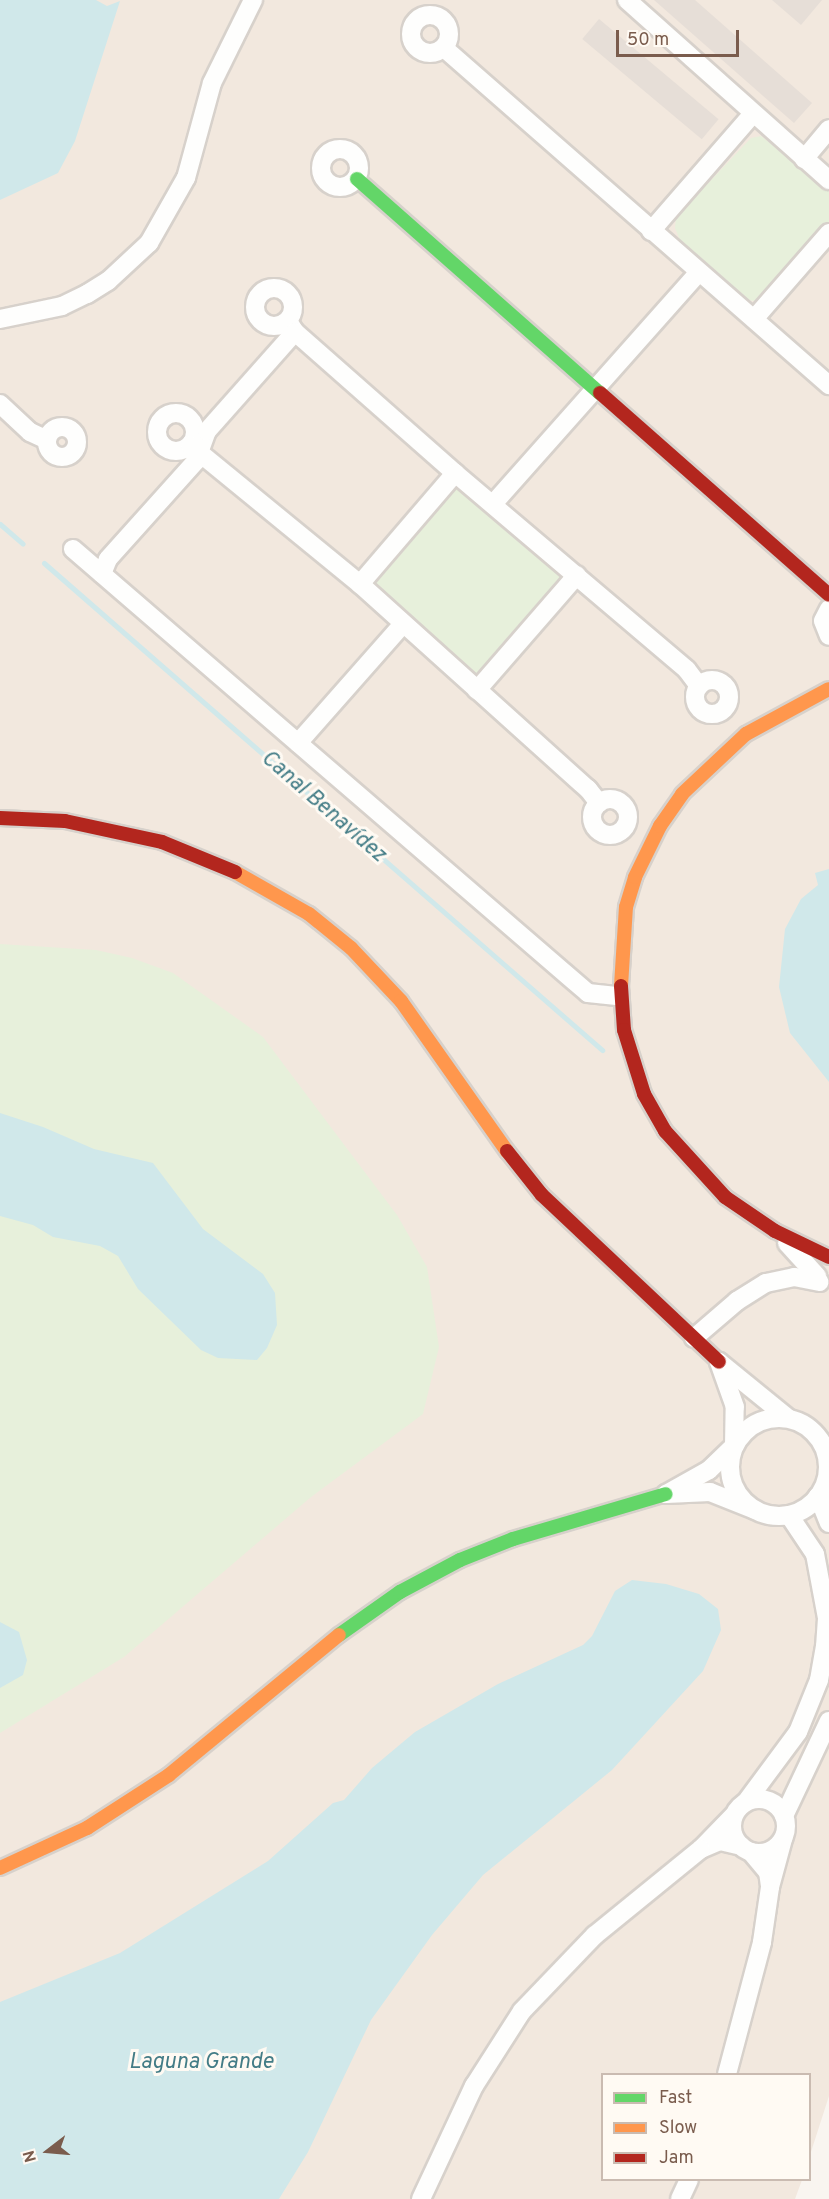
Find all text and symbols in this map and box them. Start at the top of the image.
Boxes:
scale bar [619,18,742,56]
text: 50 m [627,29,669,52]
water label: Canal Benavídez [255,745,391,869]
water label: Laguna Grande [129,2050,273,2076]
legend [601,2073,811,2181]
text: Fast [659,2087,692,2110]
text: Slow [659,2117,697,2140]
north arrow [18,2121,78,2181]
text: Jam [659,2147,694,2170]
text: N [19,2148,42,2164]

